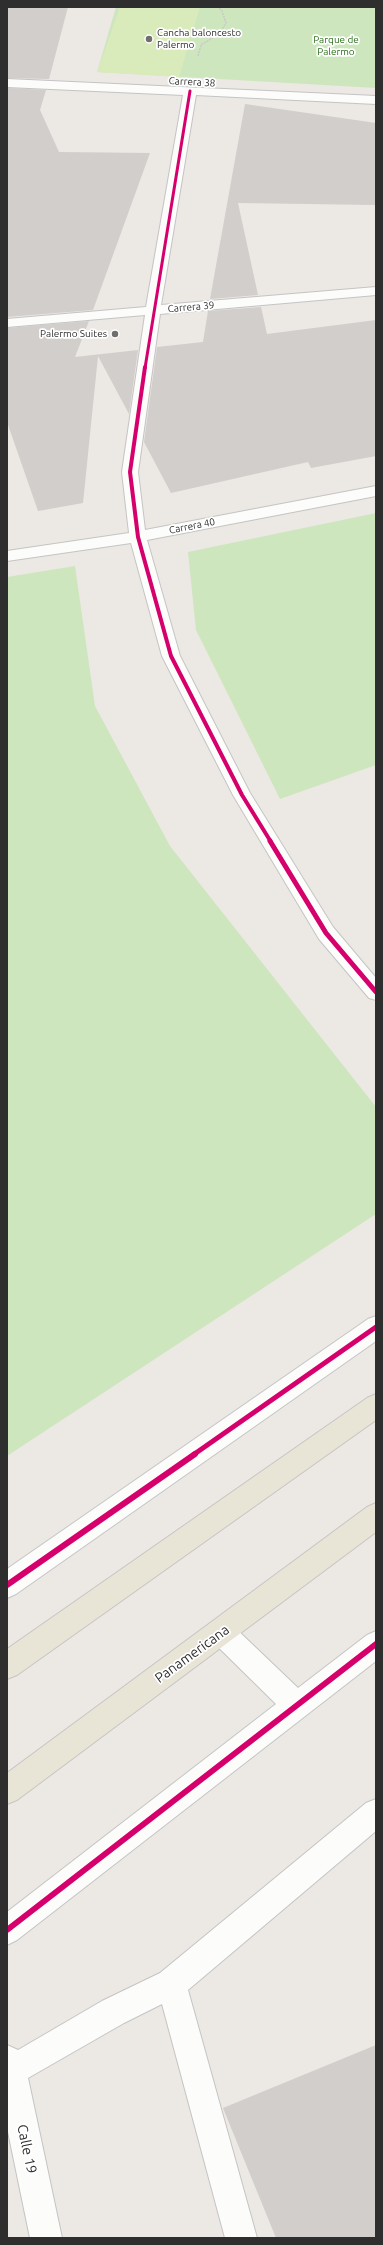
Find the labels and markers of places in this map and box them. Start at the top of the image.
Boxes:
place label: Cancha baloncesto Palermo [157,27,241,50]
marker: Cancha baloncesto Palermo [144,34,154,44]
place label: Palermo Suites [40,328,107,340]
marker: Palermo Suites [110,329,120,339]

